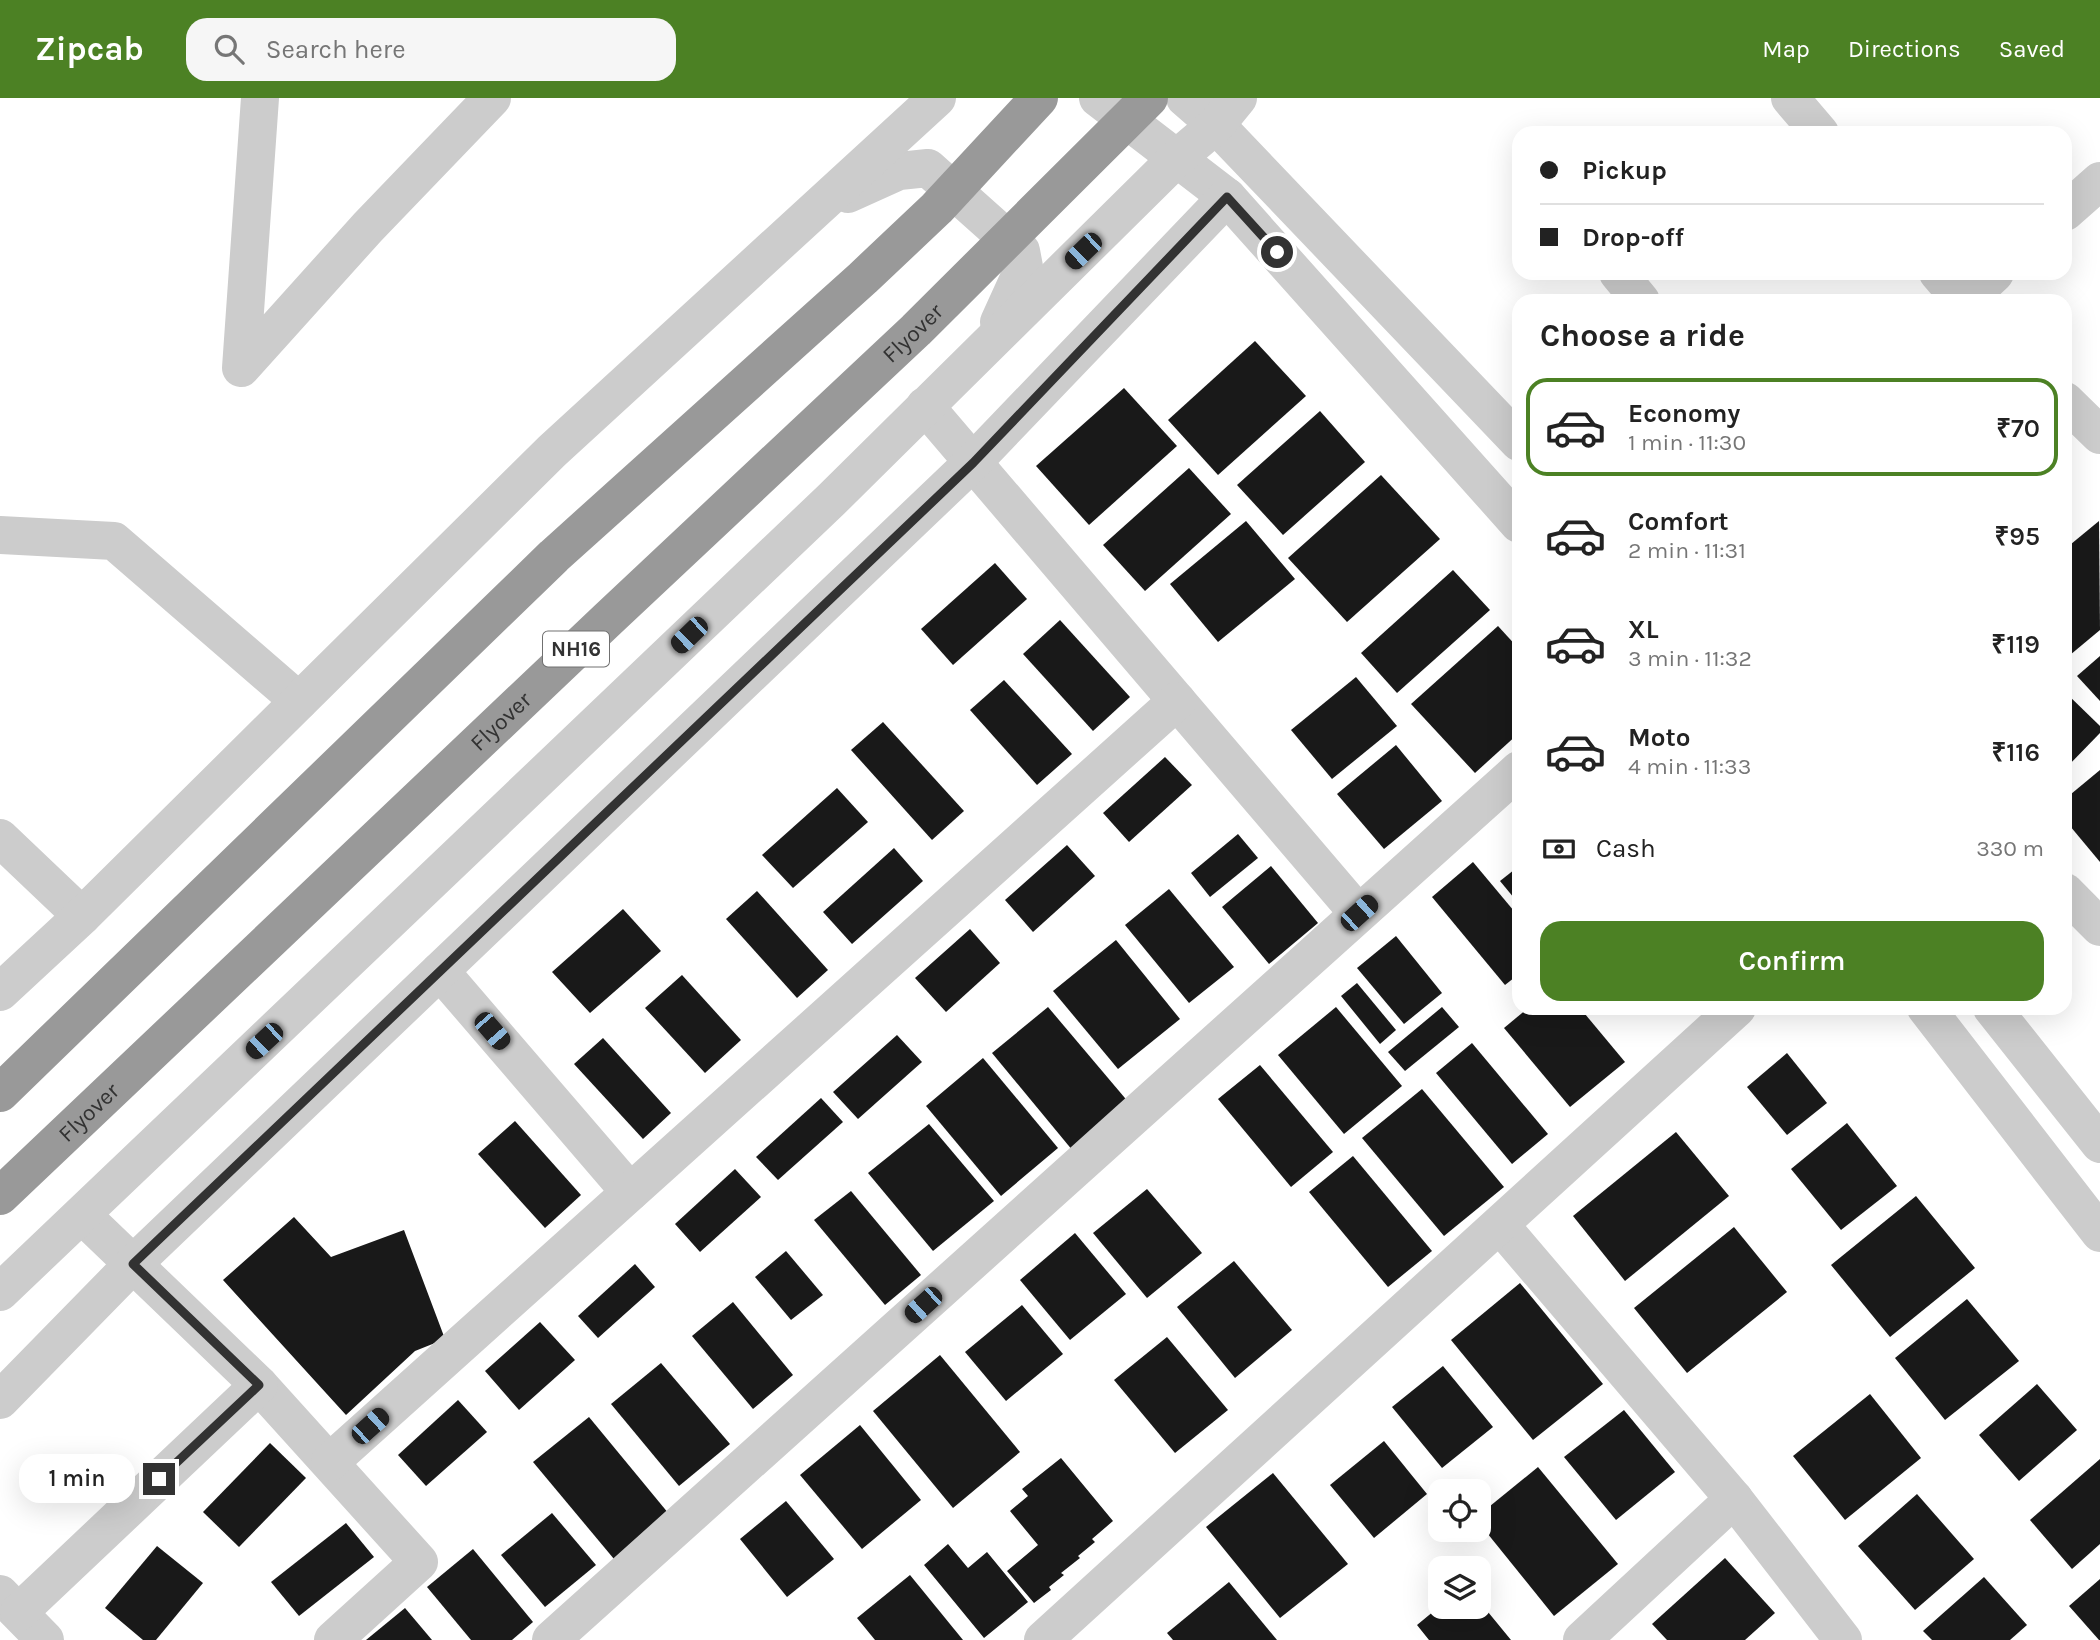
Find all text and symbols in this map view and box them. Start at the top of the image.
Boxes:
search box [186,18,676,81]
text: Zipcab [35,30,144,68]
icon: search [210,30,248,68]
text: Search here [266,34,406,65]
text: Map [1762,35,1810,63]
text: Directions [1848,35,1961,63]
text: Saved [1999,35,2065,63]
text: Pickup [1582,155,1667,186]
text: Drop-off [1582,222,1684,253]
car [1061,229,1106,273]
route start [1261,236,1293,268]
street label: Flyover [877,297,949,368]
text: Choose a ride [1540,317,1745,354]
icon: car [1544,396,1607,459]
text: Economy [1628,398,1740,429]
text: ₹70 [1996,413,2040,444]
text: 1 min · 11:30 [1628,429,1746,456]
icon: car [1544,504,1607,567]
text: Comfort [1628,506,1729,537]
text: ₹95 [1994,521,2040,552]
text: 2 min · 11:31 [1628,537,1746,564]
icon: car [1544,612,1607,675]
car [667,613,712,657]
text: XL [1628,614,1659,645]
text: ₹119 [1991,629,2040,660]
road number: NH16 [543,632,609,666]
text: 3 min · 11:32 [1628,645,1752,672]
street label: Flyover [465,685,537,756]
icon: car [1544,720,1607,783]
text: Moto [1628,722,1690,753]
text: ₹116 [1991,737,2040,768]
text: 4 min · 11:33 [1628,753,1751,780]
icon: cash [1540,830,1578,868]
text: Cash [1596,833,1656,864]
text: 330 m [1976,835,2044,862]
car [1337,891,1382,935]
button: Confirm [1540,921,2044,1001]
car [471,1008,514,1054]
car [242,1019,287,1063]
street label: Flyover [53,1076,125,1147]
car [901,1283,946,1327]
car [348,1404,393,1448]
callout: 1 min [19,1454,134,1504]
route end [143,1463,175,1495]
text: 1 min [48,1465,106,1492]
map controls [1428,1479,1491,1619]
button: locate [1428,1479,1491,1542]
button: layers [1428,1556,1491,1619]

